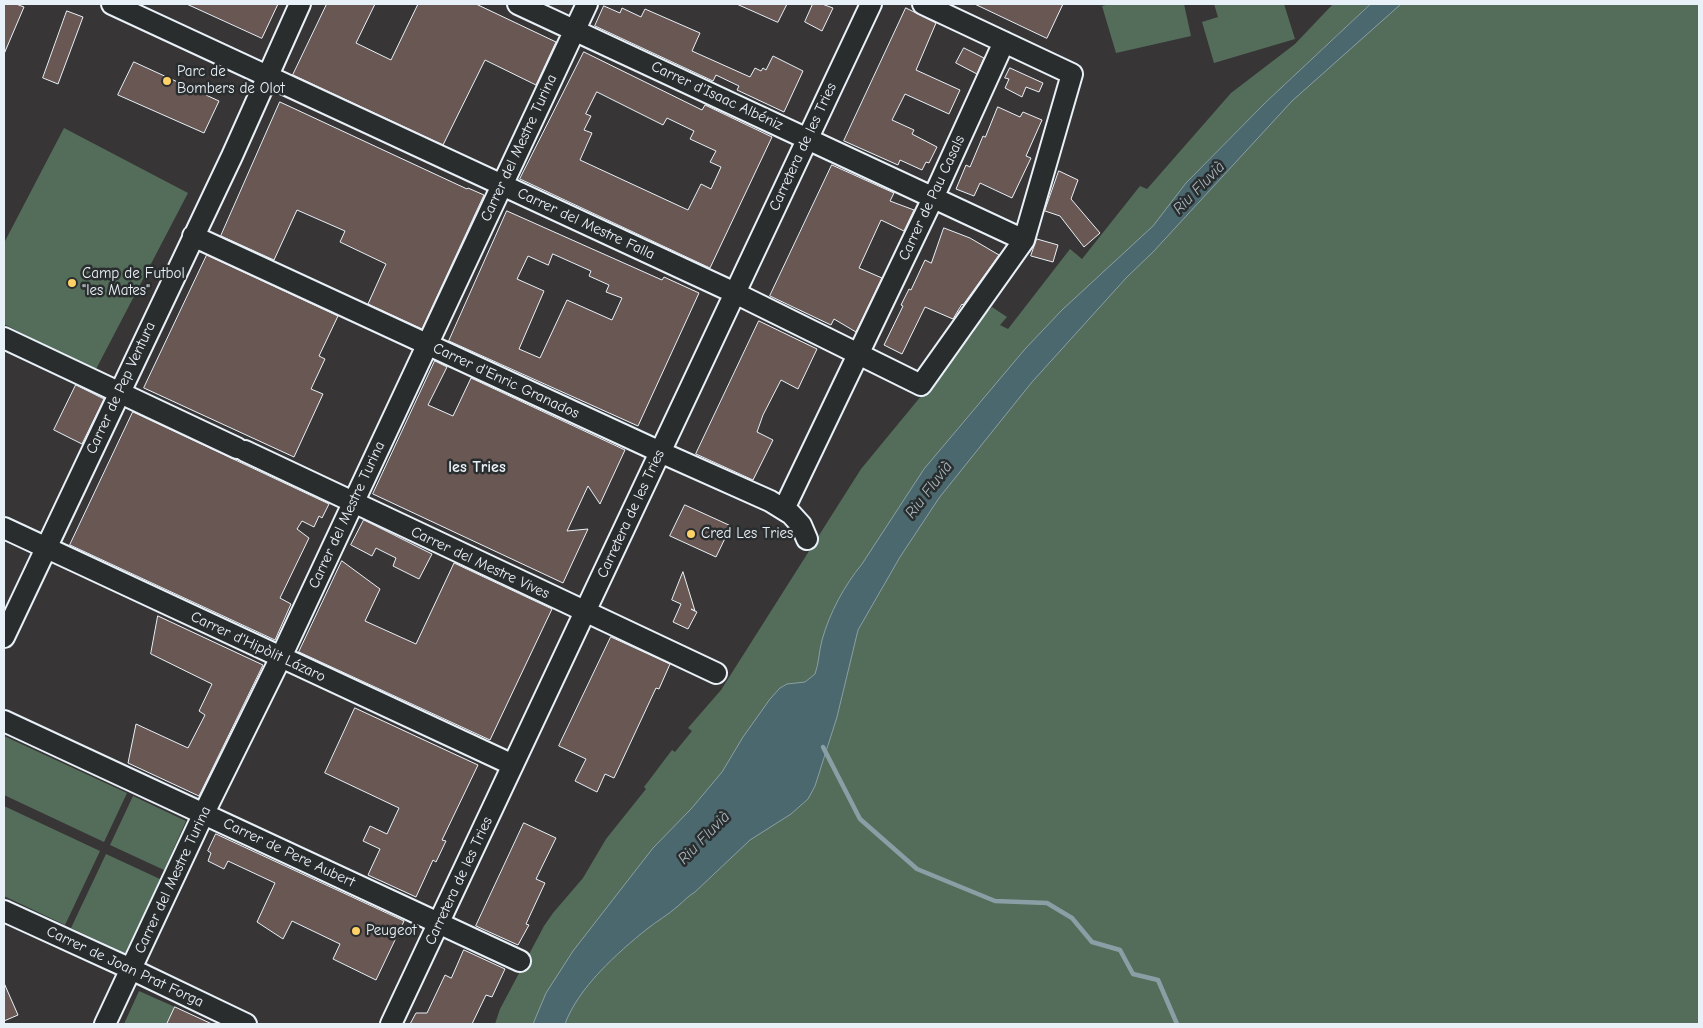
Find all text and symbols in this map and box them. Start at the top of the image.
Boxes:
street label: Carrer d'Isaac Albéniz [648,58,786,134]
place label: Parc de Bombers de Olot [177,63,285,98]
street label: Carrer del Mestre Turina [477,71,561,225]
marker: Parc de Bombers de Olot [161,75,173,87]
street label: Carretera de les Tries [765,80,841,214]
street label: Carrer de Pau Casals [895,133,969,263]
water label: Riu Fluvià [1169,157,1229,219]
street label: Carrer del Mestre Falla [514,184,658,264]
place label: Camp de Futbol "les Mates" [82,265,185,300]
marker: Camp de Futbol "les Mates" [66,277,78,289]
street label: Carrer de Pep Ventura [82,319,160,457]
street label: Carrer d'Enric Granados [430,339,582,423]
street label: Carrer del Mestre Turina [305,438,389,592]
street label: Carretera de les Tries [593,447,669,581]
district label: les Tries [448,457,506,477]
water label: Riu Fluvià [901,458,957,522]
street label: Carrer del Mestre Vives [408,523,552,603]
place label: Cred Les Tries [701,525,793,543]
marker: Cred Les Tries [685,528,697,540]
street label: Carrer d'Hipòlit Lázaro [188,608,328,686]
street label: Carrer del Mestre Turina [131,803,215,957]
water label: Riu Fluvià [674,807,734,869]
street label: Carretera de les Tries [421,814,497,948]
street label: Carrer de Pere Aubert [220,815,358,891]
place label: Peugeot [366,922,417,940]
street label: Carrer de Joan Prat Forga [44,923,206,1011]
marker: Peugeot [350,925,362,937]

